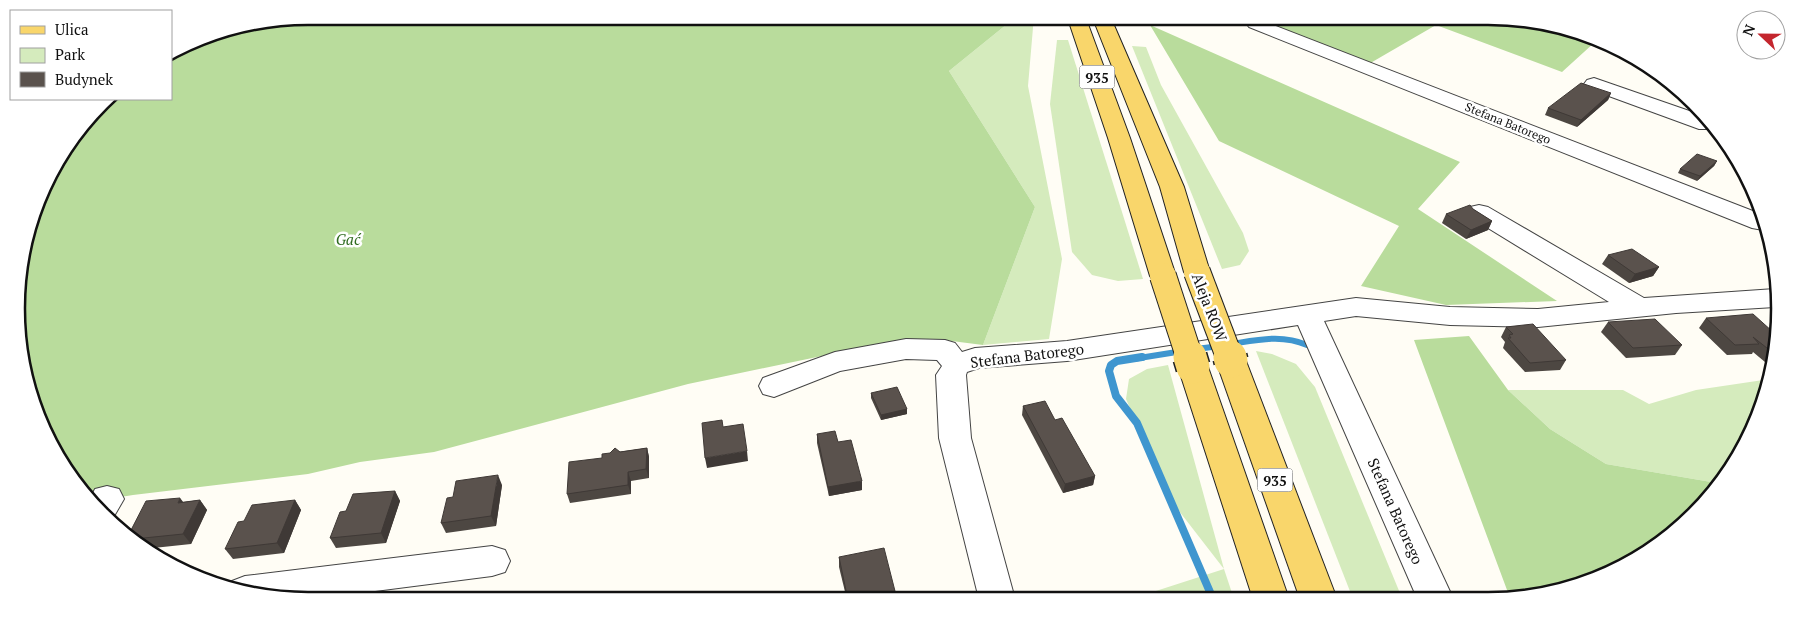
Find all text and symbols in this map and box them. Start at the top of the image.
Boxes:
legend [10,10,172,100]
north arrow [1736,10,1786,60]
text: Ulica [55,19,89,39]
text: N [1738,21,1759,38]
text: Park [55,44,85,64]
road number: 935 [1080,66,1114,88]
text: Budynek [55,69,113,89]
street label: Stefana Batorego [1463,99,1553,147]
park label: Gać [336,229,362,249]
street label: Aleja ROW [1188,270,1233,345]
street label: Stefana Batorego [969,338,1085,372]
street label: Stefana Batorego [1364,455,1428,567]
road number: 935 [1258,468,1292,492]

